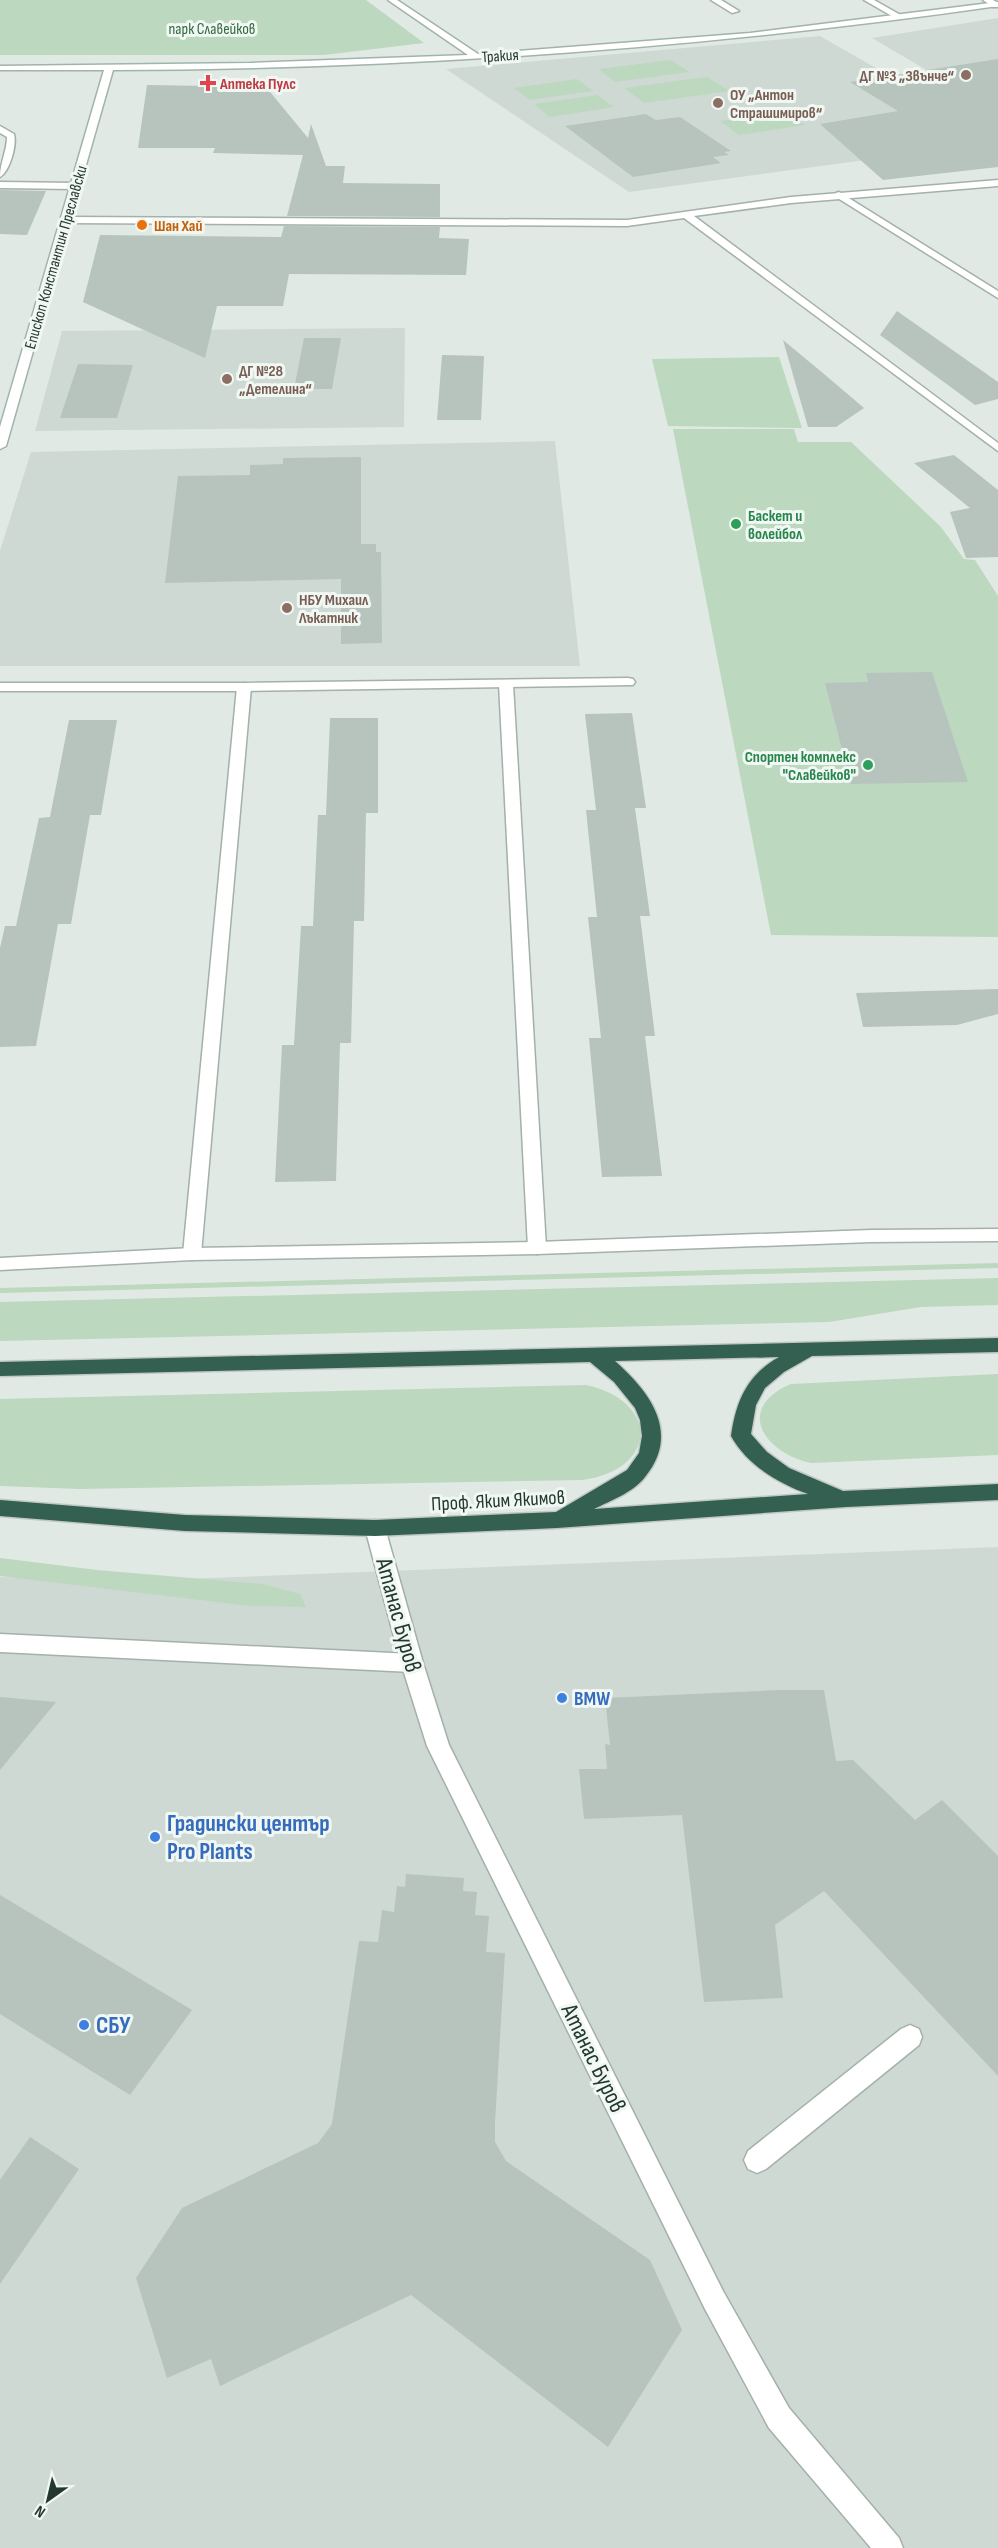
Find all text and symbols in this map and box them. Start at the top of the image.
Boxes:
park label: парк Славейков [169,20,255,39]
street label: Тракия [481,46,519,67]
place label: ДГ №3 „Звънче“ [860,67,955,86]
marker: ДГ №3 „Звънче“ [959,68,973,82]
place label: Аптека Пулс [219,75,296,94]
marker: Аптека Пулс [201,76,215,90]
place label: ОУ „Антон Страшимиров“ [730,86,823,123]
marker: ОУ „Антон Страшимиров“ [711,96,725,110]
street label: Епископ Константин Преславски [21,164,92,351]
place label: Шан Хай [154,217,202,236]
marker: Шан Хай [135,218,149,232]
place label: ДГ №28 „Детелина“ [239,362,312,399]
marker: ДГ №28 „Детелина“ [220,372,234,386]
place label: Баскет и волейбол [748,507,803,544]
marker: Баскет и волейбол [729,517,743,531]
place label: НБУ Михаил Лъкатник [298,591,369,628]
marker: НБУ Михаил Лъкатник [280,601,294,615]
place label: Спортен комплекс "Славейков" [745,748,856,785]
marker: Спортен комплекс "Славейков" [861,758,875,772]
street label: Проф. Яким Якимов [431,1486,566,1516]
street label: Атанас Буров [369,1554,428,1676]
place label: BMW [574,1687,610,1711]
marker: BMW [555,1691,569,1705]
place label: Градински център Pro Plants [167,1809,330,1866]
marker: Градински център Pro Plants [148,1830,162,1844]
street label: Атанас Буров [554,1998,632,2117]
place label: СБУ [96,2011,131,2040]
marker: СБУ [77,2018,91,2032]
north arrow [18,2470,78,2530]
text: N [32,2501,49,2521]

